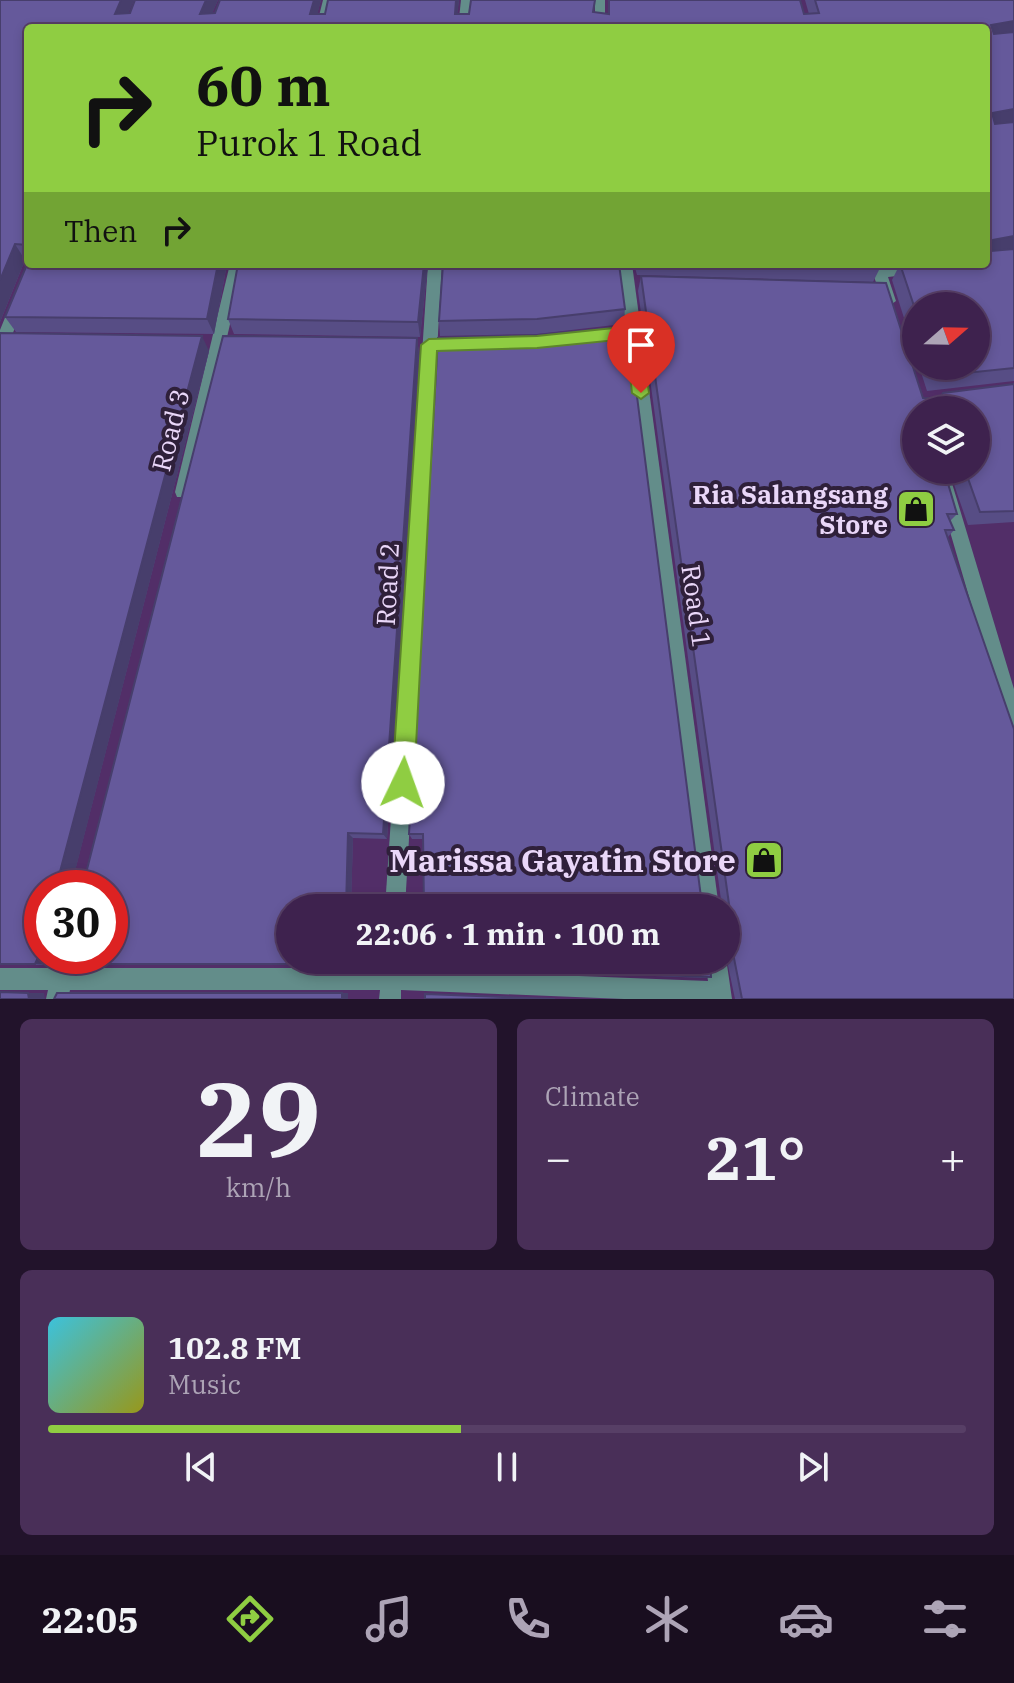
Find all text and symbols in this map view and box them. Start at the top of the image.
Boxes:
text: 60 m [196,49,331,121]
icon: right [64,56,168,160]
text: Purok 1 Road [196,119,422,166]
icon: right [154,208,198,252]
text: Then [64,211,138,250]
north arrow [902,292,990,380]
map controls [902,292,990,484]
pin [607,311,675,393]
icon: arrive [619,323,663,367]
street label: Road 3 [143,385,197,475]
button: layers [902,396,990,484]
place label: Ria Salangsang Store [692,477,888,541]
shop icon: Ria Salangsang Store [895,488,937,530]
street label: Road 2 [368,541,406,627]
street label: Road 1 [674,562,720,650]
position arrow [361,741,445,825]
place label: Marissa Gayatin Store [389,839,736,881]
shop icon: Marissa Gayatin Store [743,839,785,881]
speed limit sign: 30 [24,870,128,974]
text: 22:06 · 1 min · 100 m [356,914,660,953]
text: 29 [196,1050,321,1186]
text: Climate [545,1079,640,1113]
text: 21° [705,1118,806,1197]
text: − [545,1129,571,1186]
text: + [940,1129,966,1186]
text: km/h [226,1170,291,1204]
text: 102.8 FM [168,1328,301,1367]
text: Music [168,1367,241,1401]
icon: previous [179,1445,223,1489]
icon: pause [485,1445,529,1489]
icon: next [791,1445,835,1489]
icon: directions [222,1591,278,1647]
icon: music [361,1591,417,1647]
icon: phone [500,1591,556,1647]
icon: climate [639,1591,695,1647]
icon: car [778,1591,834,1647]
icon: filters [917,1591,973,1647]
text: 22:05 [41,1596,139,1643]

